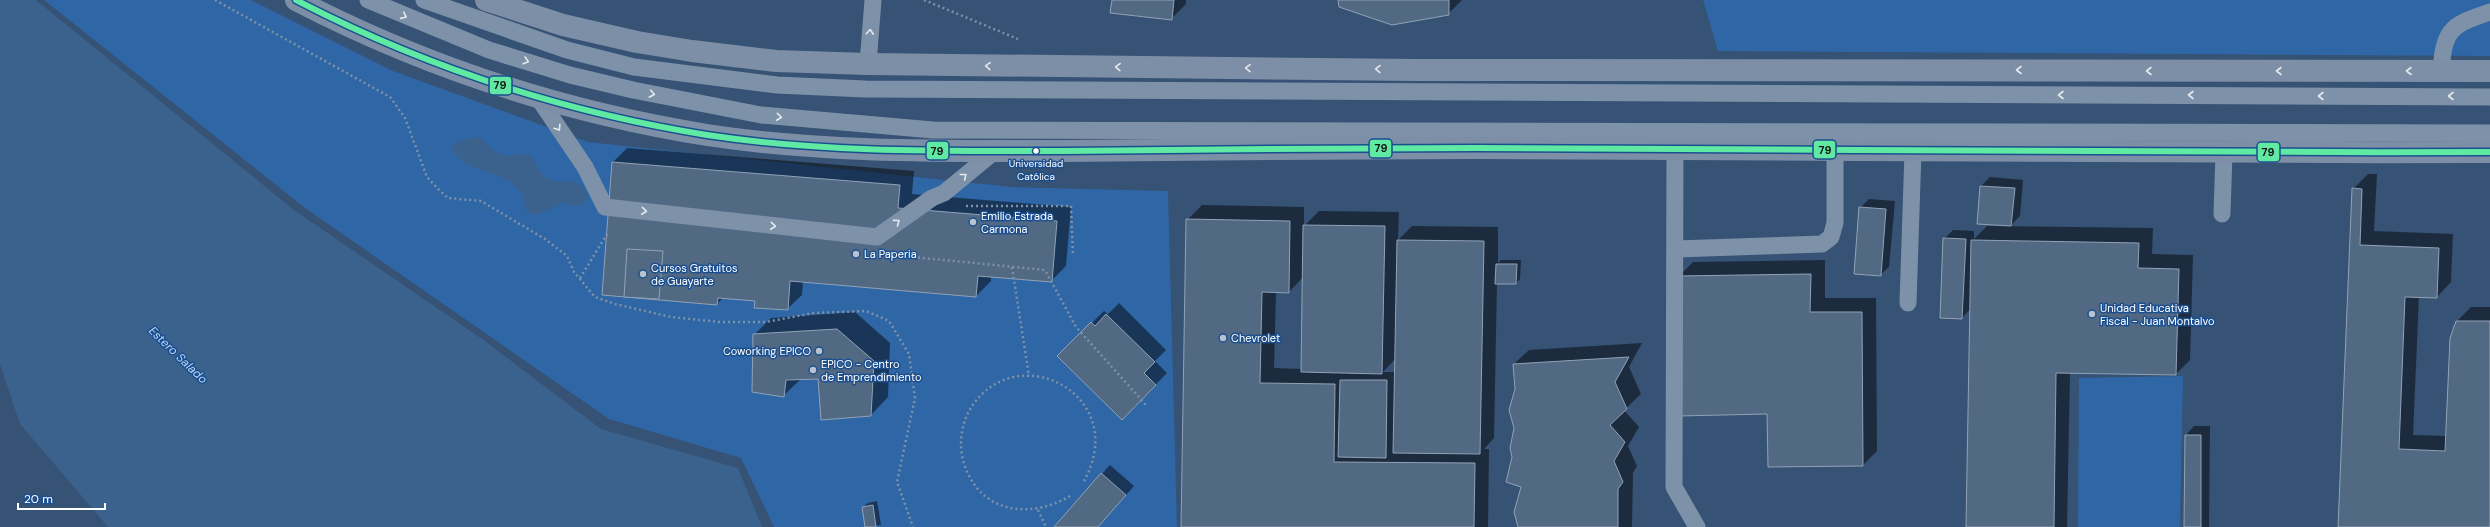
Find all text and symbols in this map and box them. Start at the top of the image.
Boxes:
one-way arrow [400,11,408,19]
one-way arrow [866,29,875,35]
one-way arrow [522,56,529,65]
one-way arrow [985,61,991,70]
one-way arrow [1115,63,1121,71]
one-way arrow [1245,64,1251,72]
one-way arrow [1375,65,1381,74]
one-way arrow [2016,66,2022,74]
one-way arrow [2146,67,2152,75]
one-way arrow [2276,67,2282,75]
one-way arrow [2406,67,2412,75]
line badge: 79 [489,76,512,95]
text: 79 [494,78,506,92]
one-way arrow [648,89,655,98]
one-way arrow [2058,90,2064,99]
one-way arrow [2188,91,2194,99]
one-way arrow [2318,92,2324,100]
one-way arrow [2448,92,2454,100]
one-way arrow [776,112,783,121]
one-way arrow [553,124,561,131]
line badge: 79 [1369,139,1392,158]
line badge: 79 [1813,140,1836,159]
line badge: 79 [926,141,949,160]
text: 79 [1375,141,1387,155]
line badge: 79 [2257,142,2280,162]
text: 79 [1819,143,1831,157]
text: 79 [931,144,943,158]
text: 79 [2262,145,2274,159]
marker: Universidad Católica [1031,146,1041,156]
place label: Universidad Católica [1009,157,1063,183]
one-way arrow [959,174,966,181]
one-way arrow [641,207,647,216]
place label: Emilio Estrada Carmona [981,209,1053,236]
marker: Emilio Estrada Carmona [968,217,978,227]
one-way arrow [893,220,900,227]
one-way arrow [770,221,776,230]
place label: La Paperia [864,247,917,261]
marker: La Paperia [851,249,861,259]
place label: Cursos Gratuitos de Guayarte [651,261,737,288]
marker: Cursos Gratuitos de Guayarte [638,269,648,279]
place label: Unidad Educativa Fiscal - Juan Montalvo [2100,301,2215,328]
marker: Unidad Educativa Fiscal - Juan Montalvo [2087,309,2097,319]
water label: Estero Salado [145,323,211,387]
place label: Chevrolet [1231,331,1280,345]
marker: Chevrolet [1218,333,1228,343]
place label: Coworking EPICO [723,344,811,358]
marker: Coworking EPICO [814,346,824,356]
place label: EPICO - Centro de Emprendimiento [821,357,922,384]
marker: EPICO - Centro de Emprendimiento [808,365,818,375]
scale bar [18,485,105,511]
text: 20 m [24,491,53,507]

